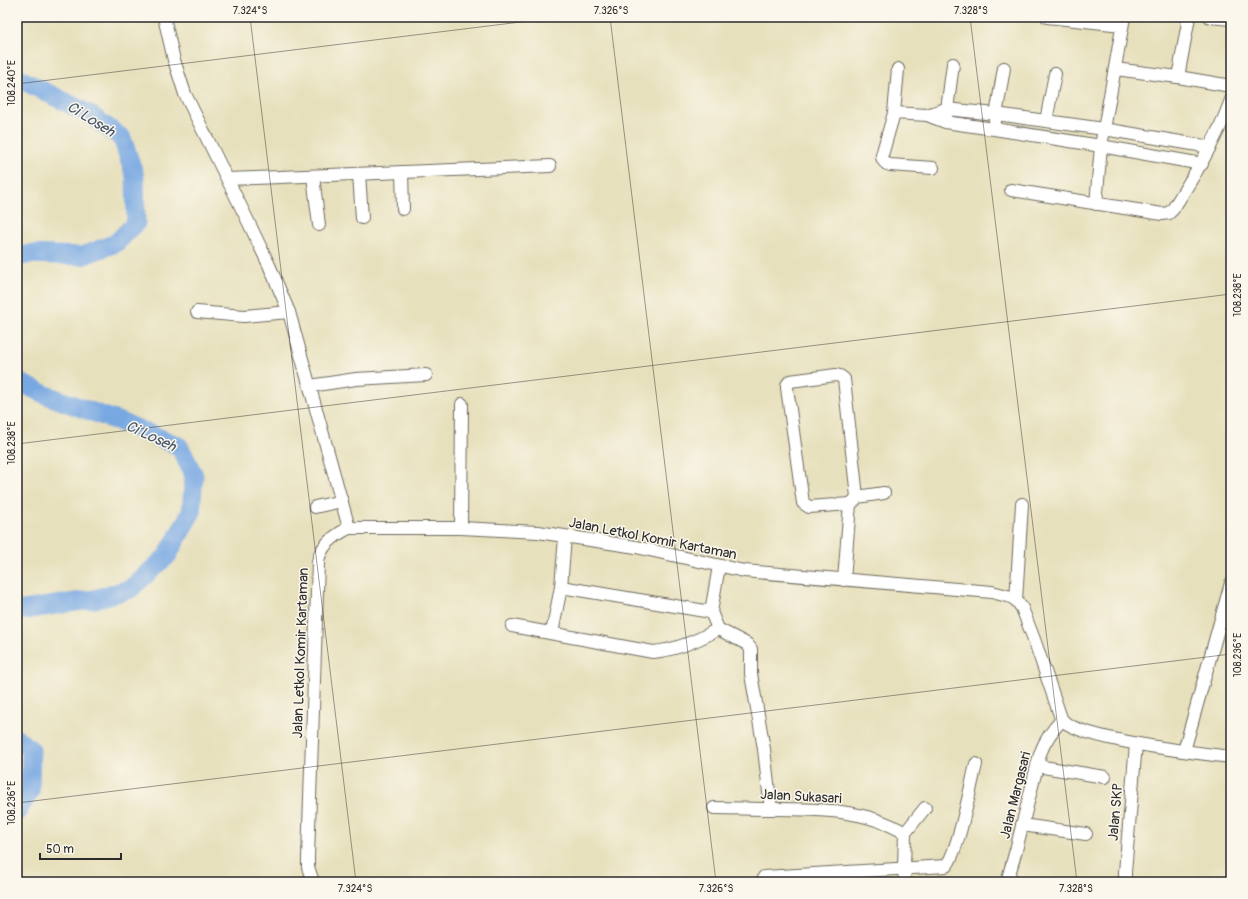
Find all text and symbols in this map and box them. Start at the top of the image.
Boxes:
text: 7.324°S [233,5,267,17]
text: 7.326°S [594,5,629,17]
text: 7.328°S [954,5,988,17]
text: 108.240°E [6,60,18,106]
water label: Ci Loseh [63,97,119,142]
text: 108.238°E [1232,273,1244,317]
water label: Ci Loseh [123,417,180,457]
text: 108.238°E [6,421,18,465]
street label: Jalan Letkol Komir Kartaman [567,514,738,563]
street label: Jalan Letkol Komir Kartaman [289,567,312,739]
text: 108.236°E [1232,633,1244,677]
street label: Jalan Margasari [996,749,1035,840]
text: 108.236°E [6,781,18,825]
street label: Jalan SKP [1105,782,1127,842]
street label: Jalan Sukasari [760,786,843,807]
scale bar [40,835,121,861]
text: 50 m [46,842,74,857]
text: 7.324°S [338,883,372,895]
text: 7.326°S [699,883,734,895]
text: 7.328°S [1059,883,1093,895]

